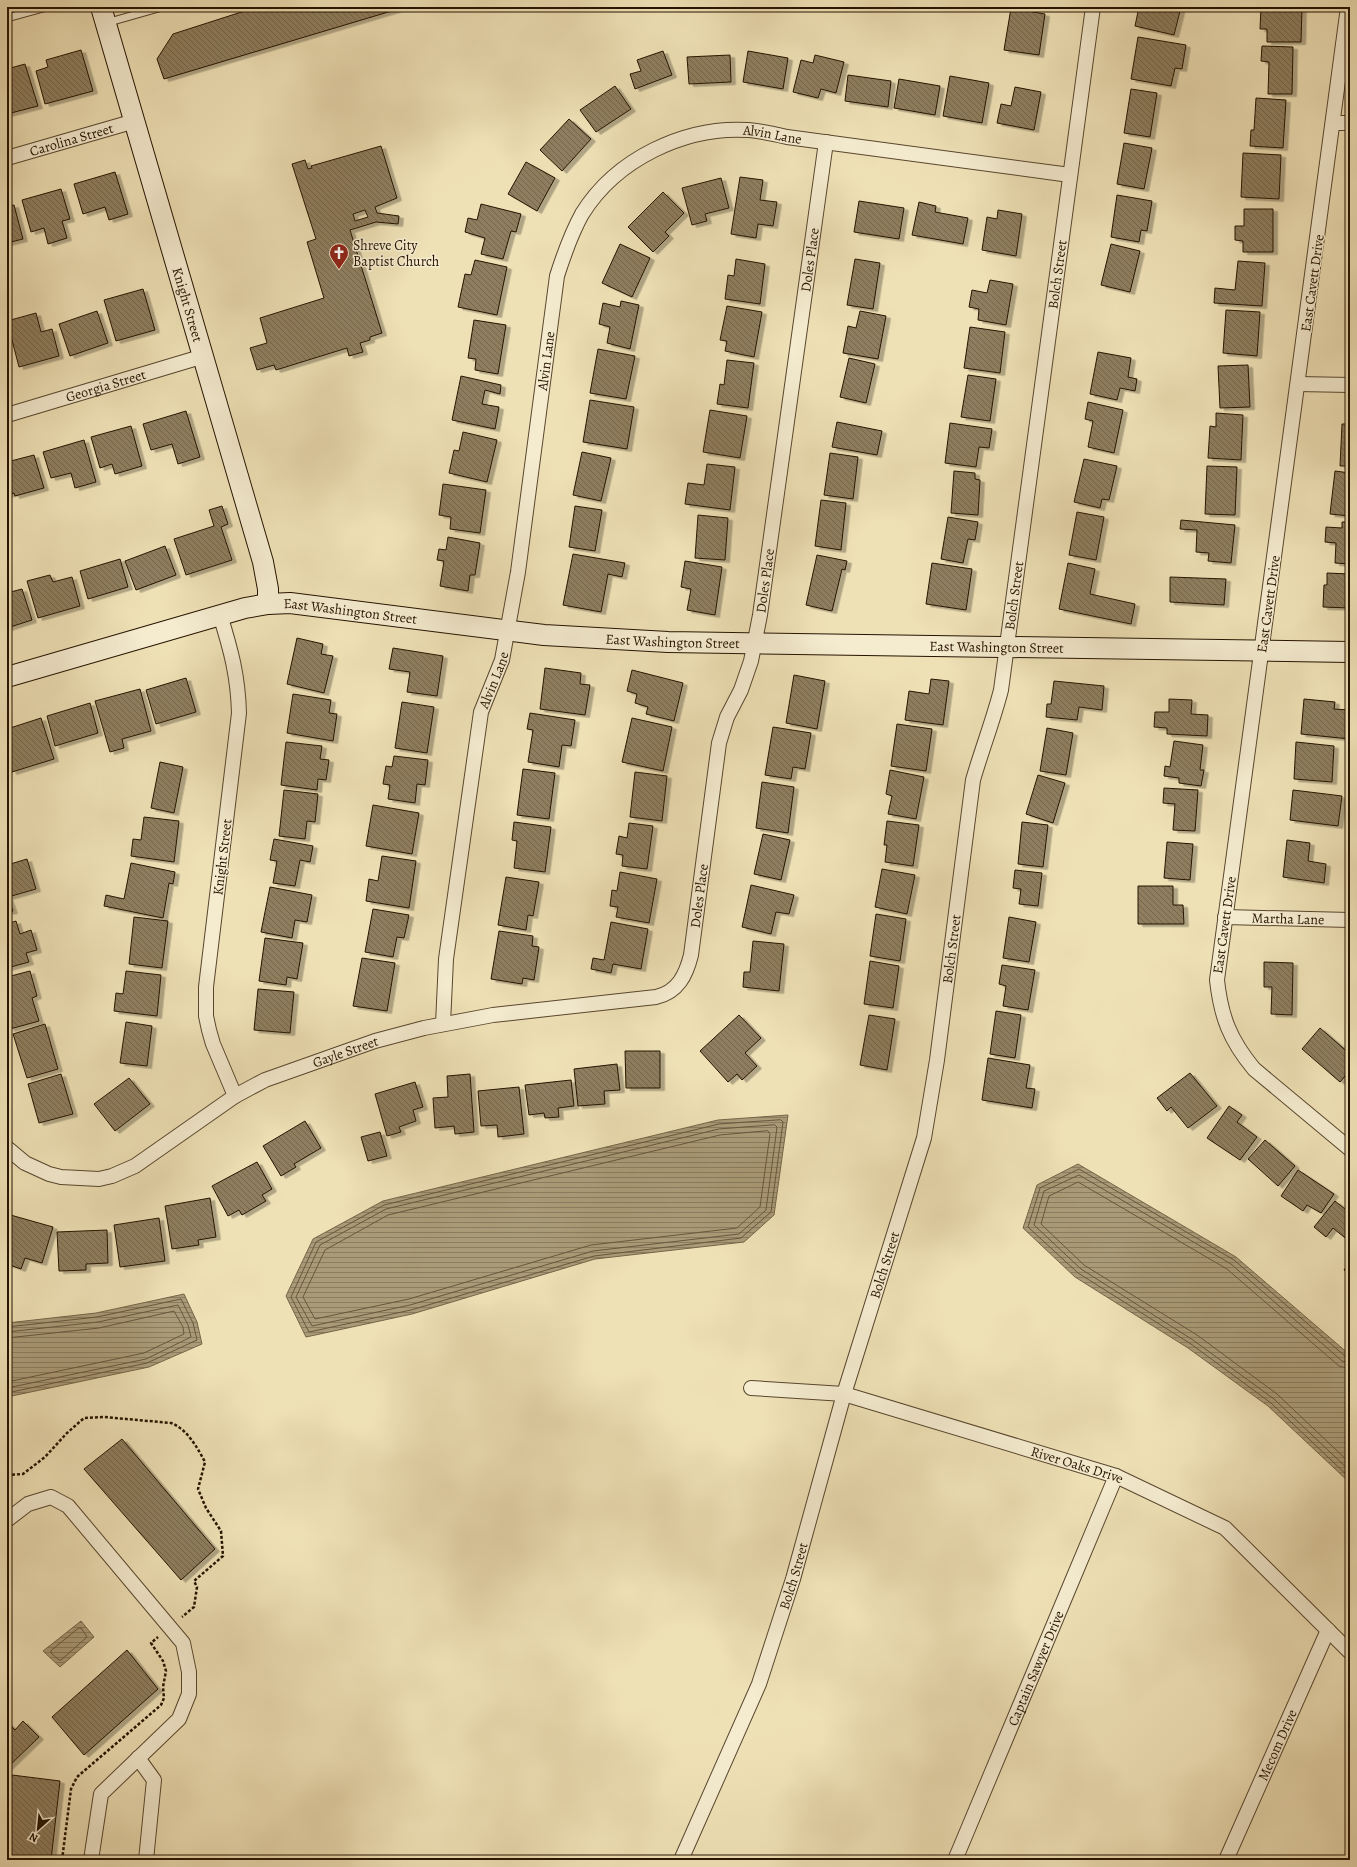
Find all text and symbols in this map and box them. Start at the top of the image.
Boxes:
street label: Carolina Street [27,119,116,161]
street label: Alvin Lane [741,121,803,149]
street label: Doles Place [796,227,824,293]
street label: East Cavett Drive [1296,233,1329,333]
place label: Shreve City Baptist Church [353,236,440,271]
street label: Bolch Street [1043,238,1072,310]
church icon: Shreve City Baptist Church [328,242,350,270]
street label: Knight Street [168,265,207,345]
street label: Alvin Lane [533,330,560,393]
street label: Georgia Street [64,365,148,407]
street label: Doles Place [751,547,779,614]
street label: East Cavett Drive [1252,554,1285,654]
street label: Bolch Street [1000,560,1028,631]
street label: East Washington Street [283,594,419,629]
street label: East Washington Street [605,629,740,653]
street label: East Washington Street [929,637,1064,658]
street label: Alvin Lane [474,650,513,712]
street label: Knight Street [208,817,237,896]
street label: Doles Place [686,863,713,929]
street label: East Cavett Drive [1208,875,1241,975]
street label: Martha Lane [1251,909,1325,929]
street label: Bolch Street [938,913,966,985]
street label: Gayle Street [310,1031,381,1072]
street label: Bolch Street [865,1229,904,1301]
street label: River Oaks Drive [1029,1442,1127,1488]
street label: Bolch Street [775,1540,813,1612]
street label: Captain Sawyer Drive [1003,1608,1069,1729]
street label: Mecom Drive [1253,1706,1302,1784]
north arrow [18,1809,58,1849]
text: N [27,1829,41,1846]

